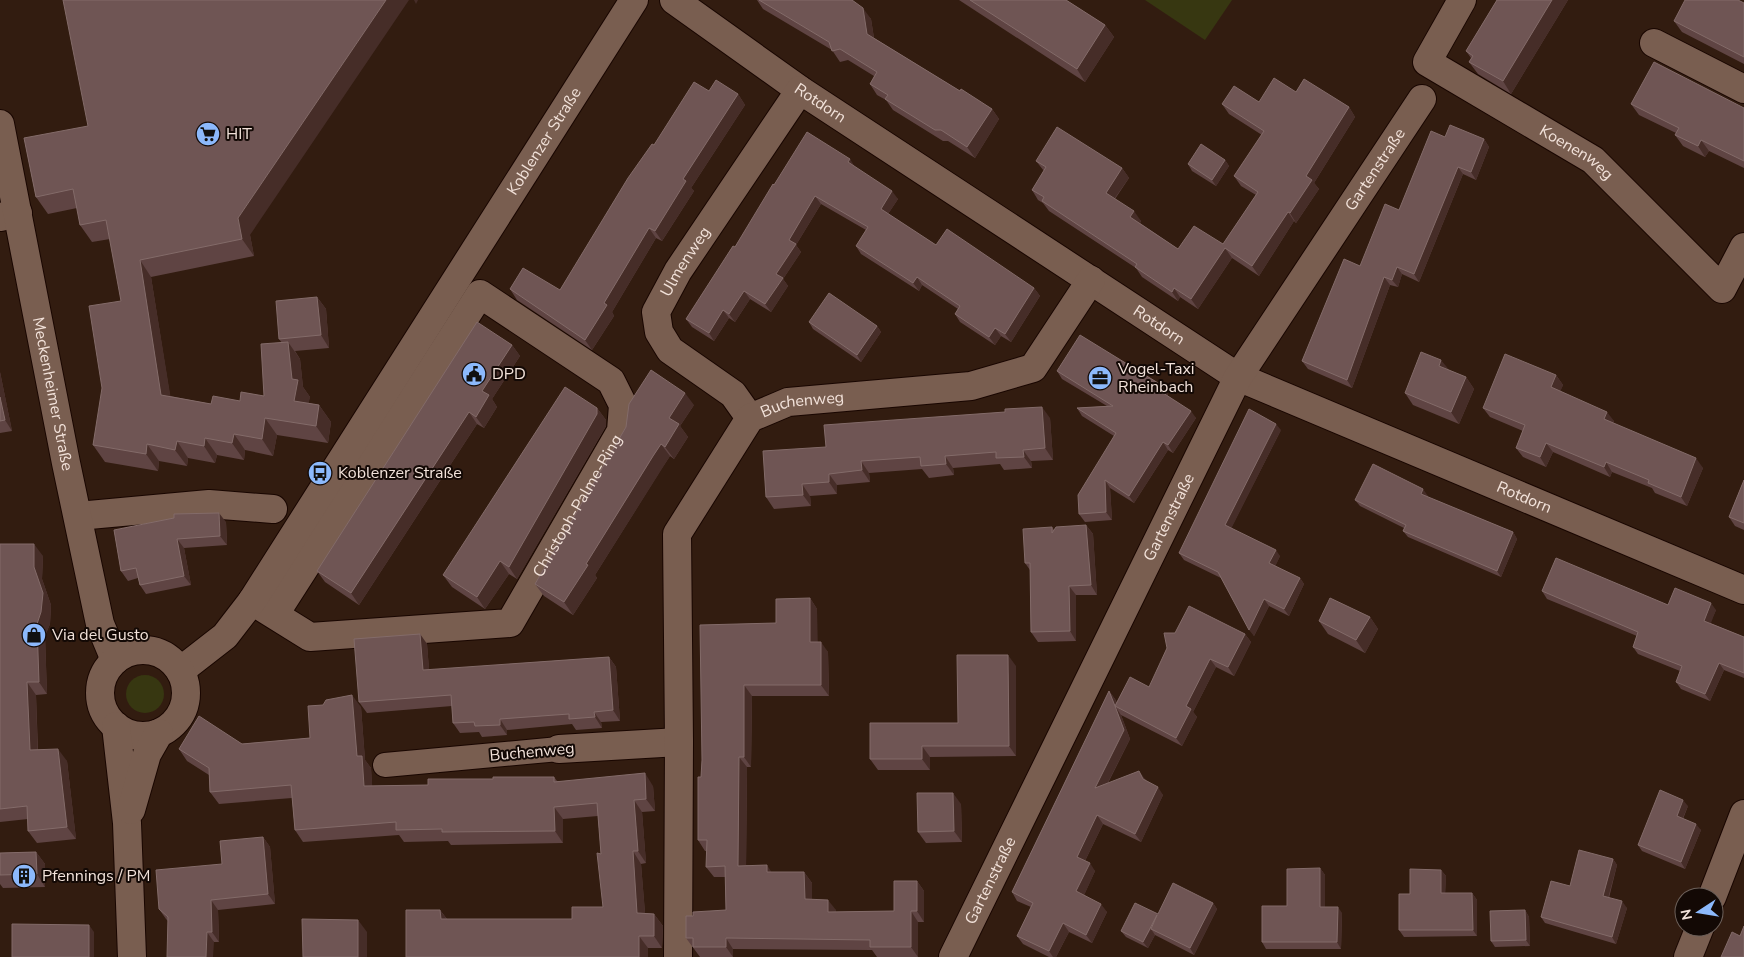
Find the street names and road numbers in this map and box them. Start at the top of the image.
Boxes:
street label: Rotdorn [790,78,850,128]
street label: Koblenzer Straße [502,83,587,199]
street label: Koenenweg [1535,120,1618,185]
street label: Gartenstraße [1340,124,1411,215]
street label: Ulmenweg [655,222,716,300]
street label: Rotdorn [1129,300,1189,350]
street label: Meckenheimer Straße [27,315,78,473]
street label: Buchenweg [757,386,845,423]
street label: Christoph-Palme-Ring [528,430,628,581]
street label: Gartenstraße [1138,470,1200,565]
street label: Rotdorn [1493,476,1555,519]
street label: Buchenweg [489,737,575,767]
street label: Gartenstraße [960,833,1021,928]

